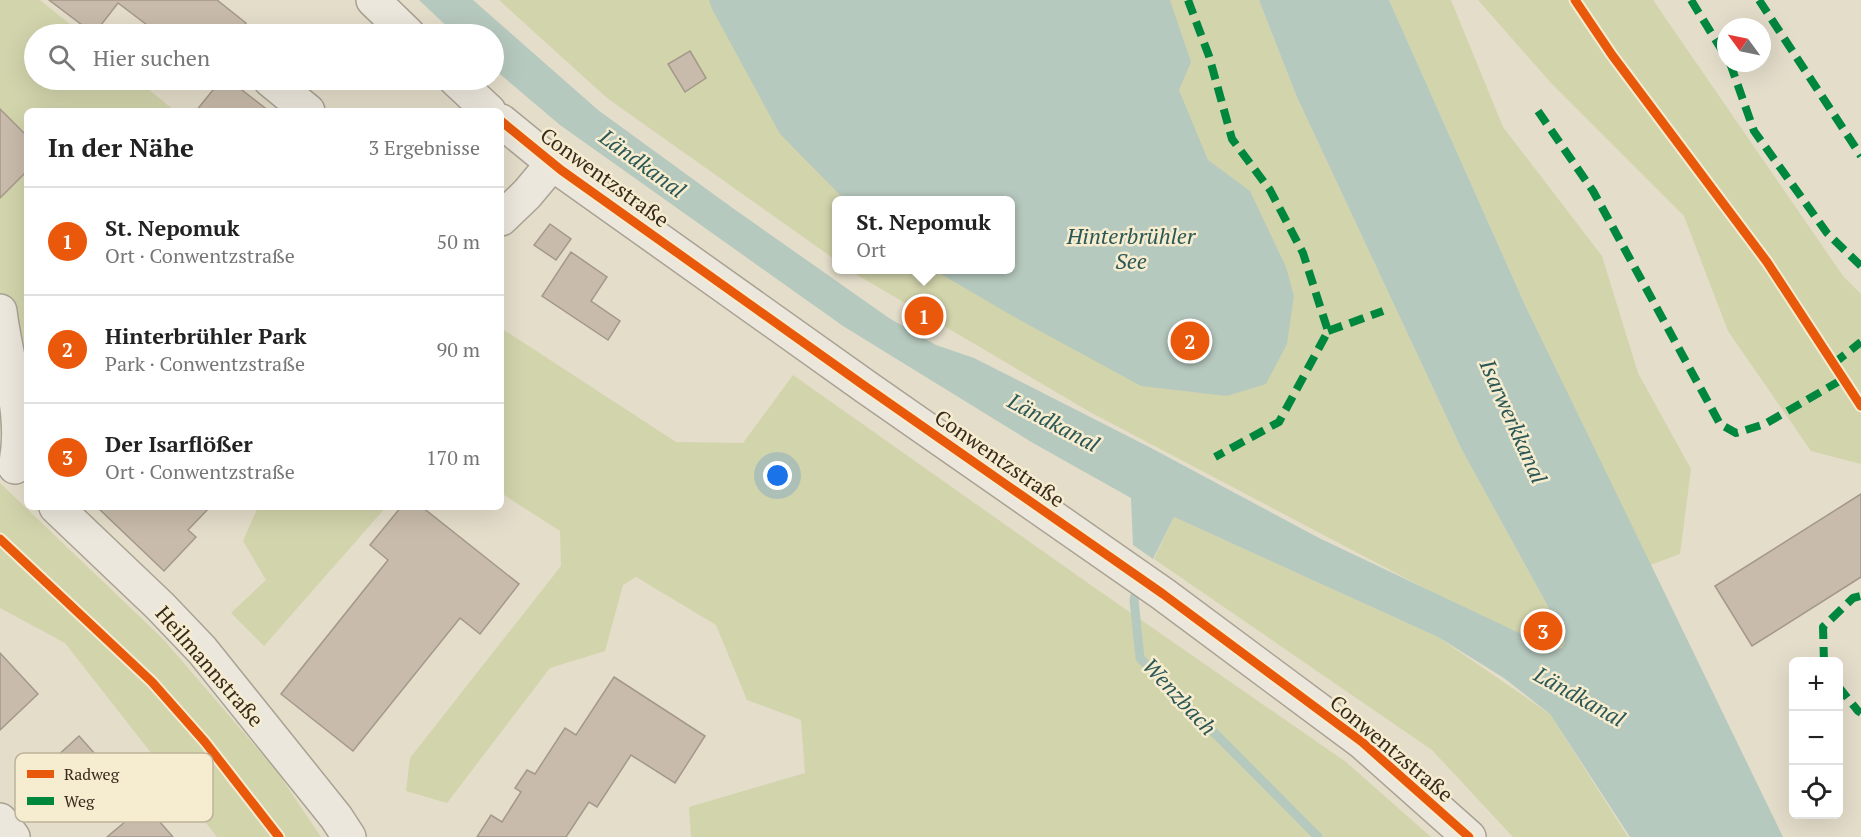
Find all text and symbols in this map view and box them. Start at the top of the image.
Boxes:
north arrow [1717,18,1771,72]
search box [24,24,504,90]
icon: search [45,41,78,74]
text: Hier suchen [93,43,210,72]
street label: Conwentzstraße [535,121,675,233]
water label: Ländkanal [593,121,692,204]
text: In der Nähe [48,130,194,164]
text: 3 Ergebnisse [368,134,480,161]
popup [832,196,1015,274]
text: St. Nepomuk [856,207,991,236]
text: St. Nepomuk [105,213,240,242]
water label: Hinterbrühler See [1066,221,1197,275]
text: 1 [62,228,73,255]
text: 50 m [437,228,480,255]
text: Ort [856,236,886,263]
text: Ort · Conwentzstraße [105,242,295,269]
pin: 1 [904,294,944,338]
pin: 2 [1170,318,1210,364]
text: Hinterbrühler Park [105,321,307,350]
text: 2 [62,336,73,363]
text: 90 m [437,336,480,363]
text: Park · Conwentzstraße [105,350,305,377]
water label: Isarwerkkanal [1473,353,1554,488]
water label: Ländkanal [1002,385,1105,458]
street label: Conwentzstraße [929,403,1071,513]
text: Der Isarflößer [105,429,253,458]
text: 3 [62,444,73,471]
text: 170 m [426,444,480,471]
text: Ort · Conwentzstraße [105,458,295,485]
your location [763,461,792,490]
street label: Heilmannstraße [150,600,270,732]
pin: 3 [1524,608,1562,654]
water label: Wenzbach [1137,651,1223,741]
map controls [1789,657,1843,819]
button: + [1789,657,1843,711]
water label: Ländkanal [1529,659,1631,733]
street label: Conwentzstraße [1325,688,1459,808]
button: − [1789,711,1843,765]
legend [15,753,213,822]
text: Radweg [64,763,120,785]
button: locate [1789,765,1843,819]
text: Weg [64,790,95,812]

